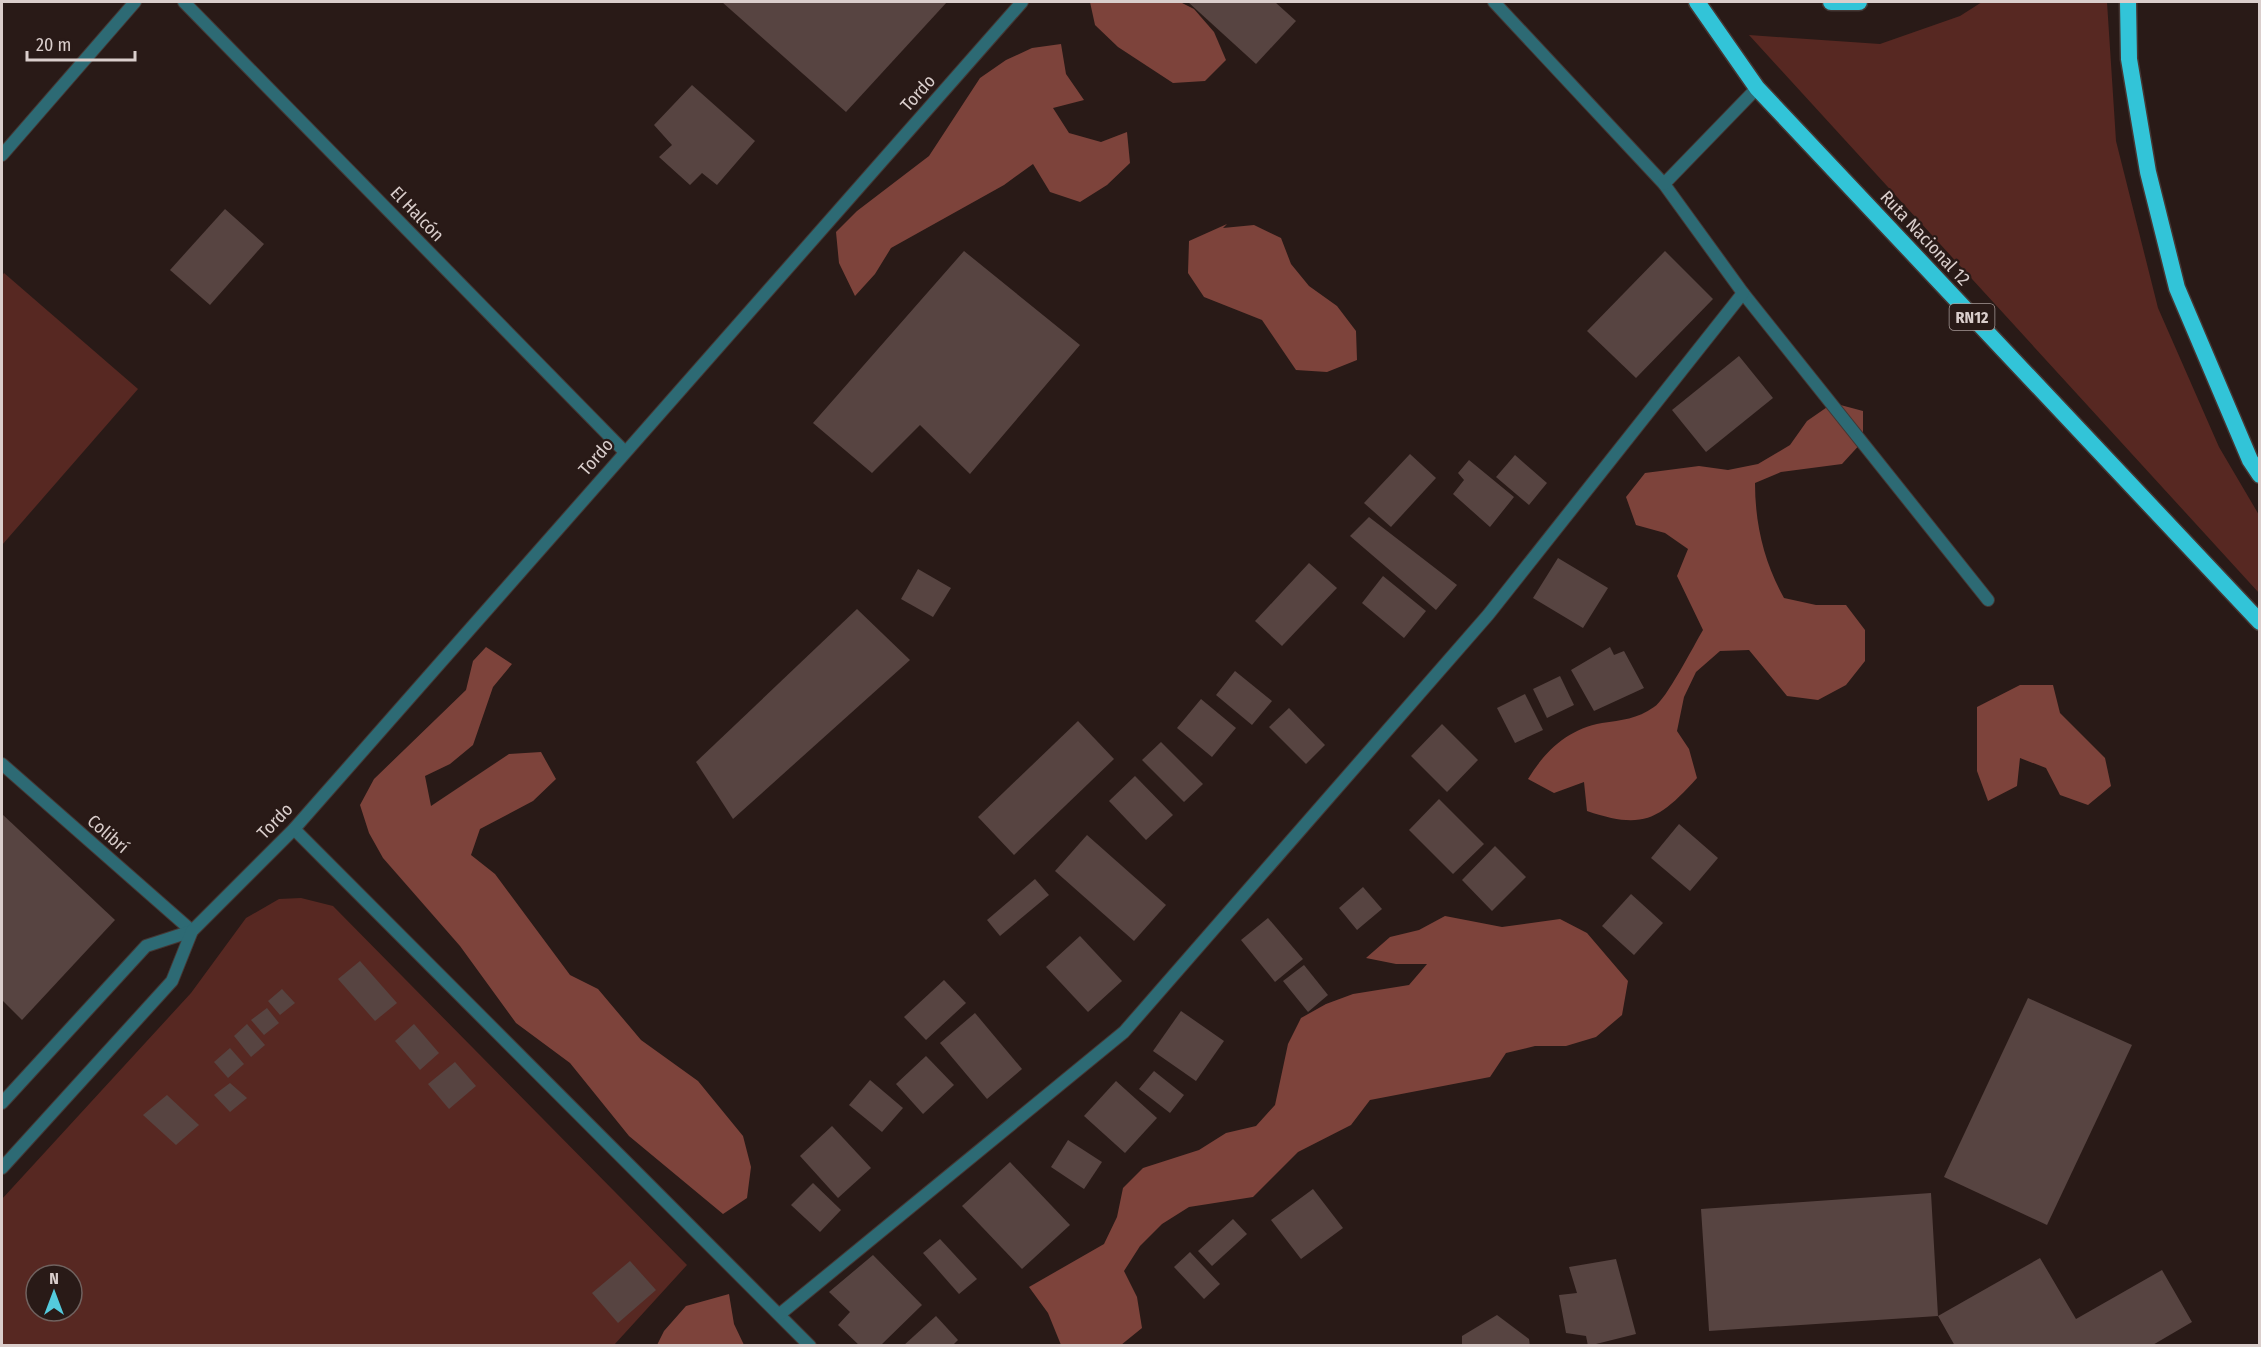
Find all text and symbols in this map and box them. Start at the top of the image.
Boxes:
scale bar [27,24,135,62]
text: 20 m [36,34,71,56]
street label: Tordo [896,70,940,116]
street label: El Halcón [386,182,448,246]
street label: Ruta Nacional 12 [1876,186,1975,290]
road number: RN12 [1950,304,1994,330]
street label: Tordo [574,434,618,480]
street label: Tordo [253,798,297,844]
street label: Colibrí [83,810,134,858]
north arrow [24,1263,84,1323]
text: N [49,1269,59,1288]

